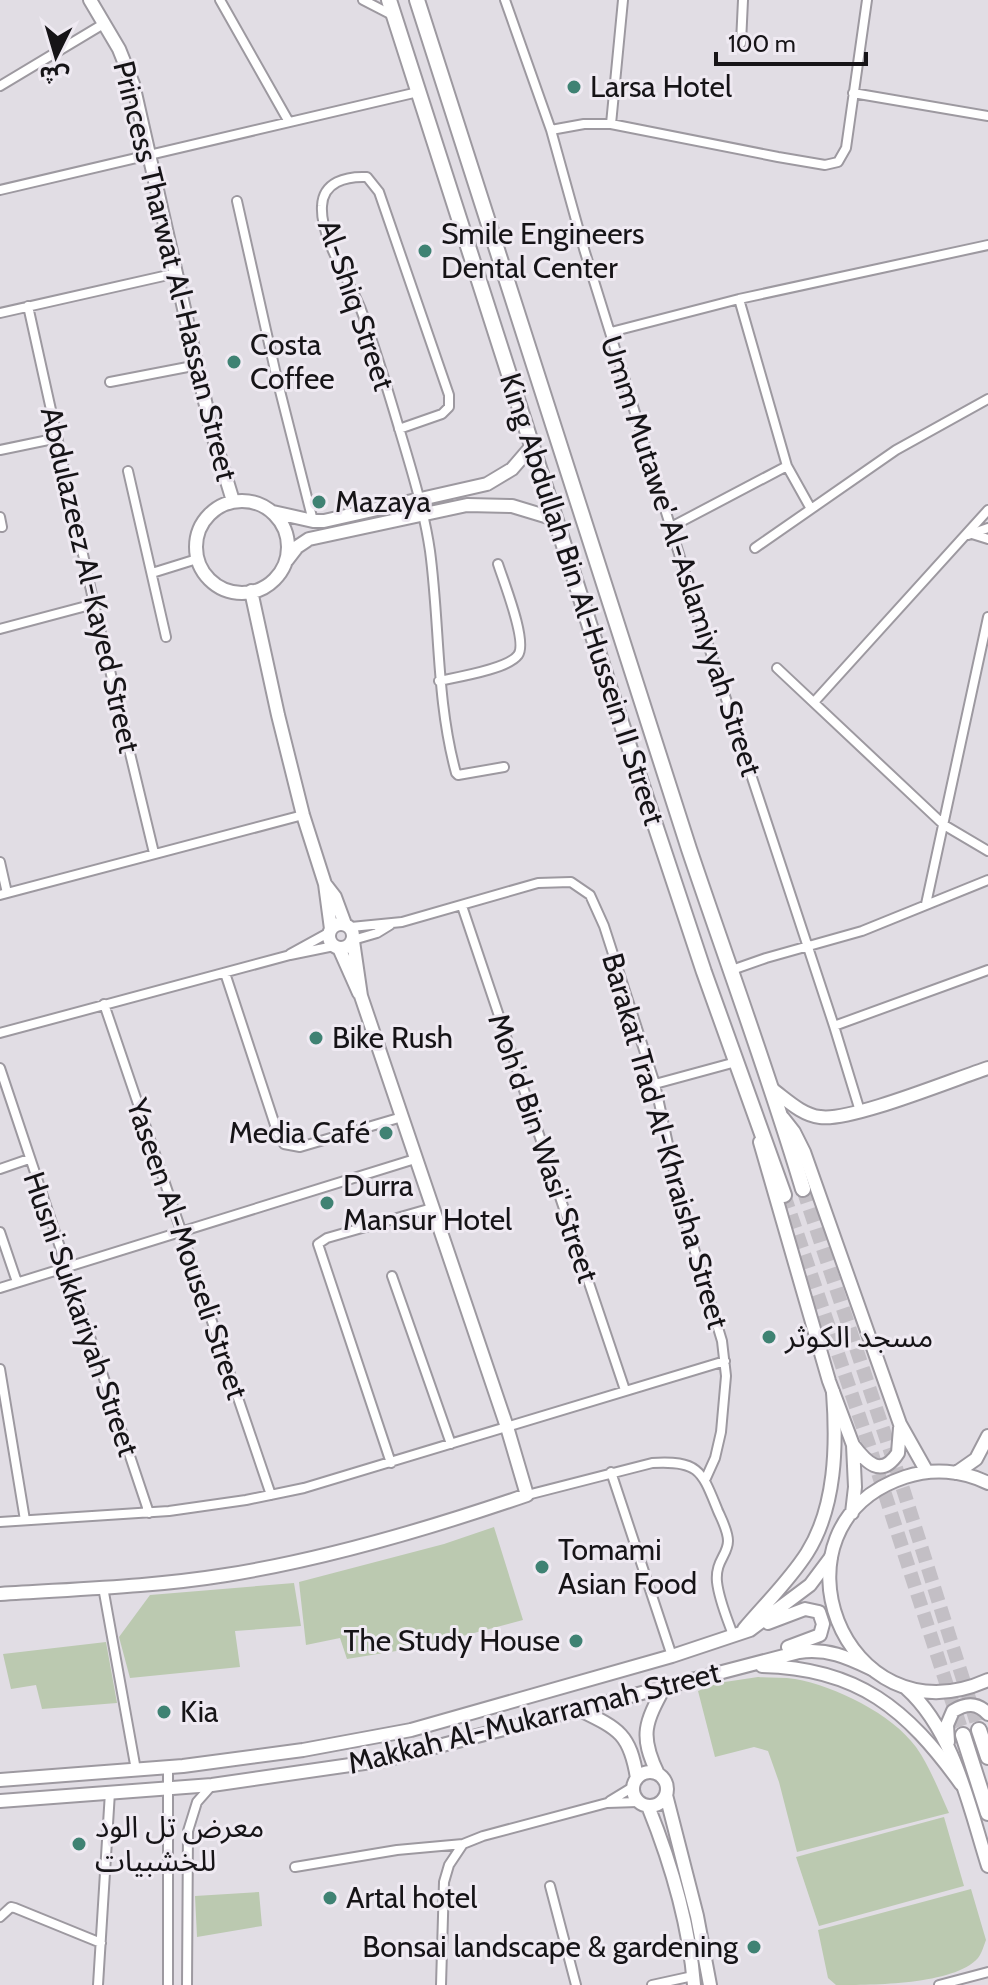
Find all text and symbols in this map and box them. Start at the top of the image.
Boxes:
north arrow [16,16,96,96]
scale bar [716,16,866,66]
text: 100 m [728,29,796,58]
street label: Princess Tharwat Al-Hassan Street [105,57,246,485]
text: ش [38,61,70,90]
place label: Larsa Hotel [590,68,732,105]
marker: Larsa Hotel [565,78,583,96]
street label: Al-Shiq Street [310,215,403,395]
place label: Smile Engineers Dental Center [441,215,644,286]
marker: Smile Engineers Dental Center [416,242,434,260]
place label: Costa Coffee [250,326,335,397]
street label: Umm Mutawe' Al-Aslamiyyah Street [593,331,770,781]
marker: Costa Coffee [225,353,243,371]
street label: King Abdullah Bin Al-Hussein II Street [492,368,673,830]
street label: Abdulazeez Al-Kayed Street [33,403,148,756]
place label: Mazaya [335,483,431,520]
marker: Mazaya [310,493,328,511]
street label: Barakat Trad Al-Khraisha Street [594,949,737,1333]
street label: Moh'd Bin Wasi' Street [480,1008,607,1287]
place label: Bike Rush [332,1019,453,1056]
marker: Bike Rush [307,1029,325,1047]
street label: Yaseen Al-Mouseli Street [118,1093,256,1404]
place label: Media Café [229,1114,370,1151]
marker: Media Café [377,1124,395,1142]
street label: Husni Sukkariyah Street [15,1167,148,1461]
place label: Durra Mansur Hotel [343,1167,512,1238]
marker: Durra Mansur Hotel [318,1194,336,1212]
place label: مسجد الكوثر [784,1318,933,1355]
marker: مسجد الكوثر [760,1328,778,1346]
place label: Tomami Asian Food [558,1531,697,1602]
marker: Tomami Asian Food [533,1558,551,1576]
place label: The Study House [344,1622,560,1659]
marker: The Study House [567,1632,585,1650]
street label: Makkah Al-Mukarramah Street [344,1653,724,1782]
place label: Kia [180,1693,219,1730]
marker: Kia [155,1703,173,1721]
place label: معرض تل الود للخشبيات [95,1808,264,1879]
marker: معرض تل الود للخشبيات [70,1835,88,1853]
place label: Artal hotel [346,1879,477,1916]
marker: Artal hotel [321,1889,339,1907]
place label: Bonsai landscape & gardening [362,1928,739,1965]
marker: Bonsai landscape & gardening [745,1938,763,1956]

